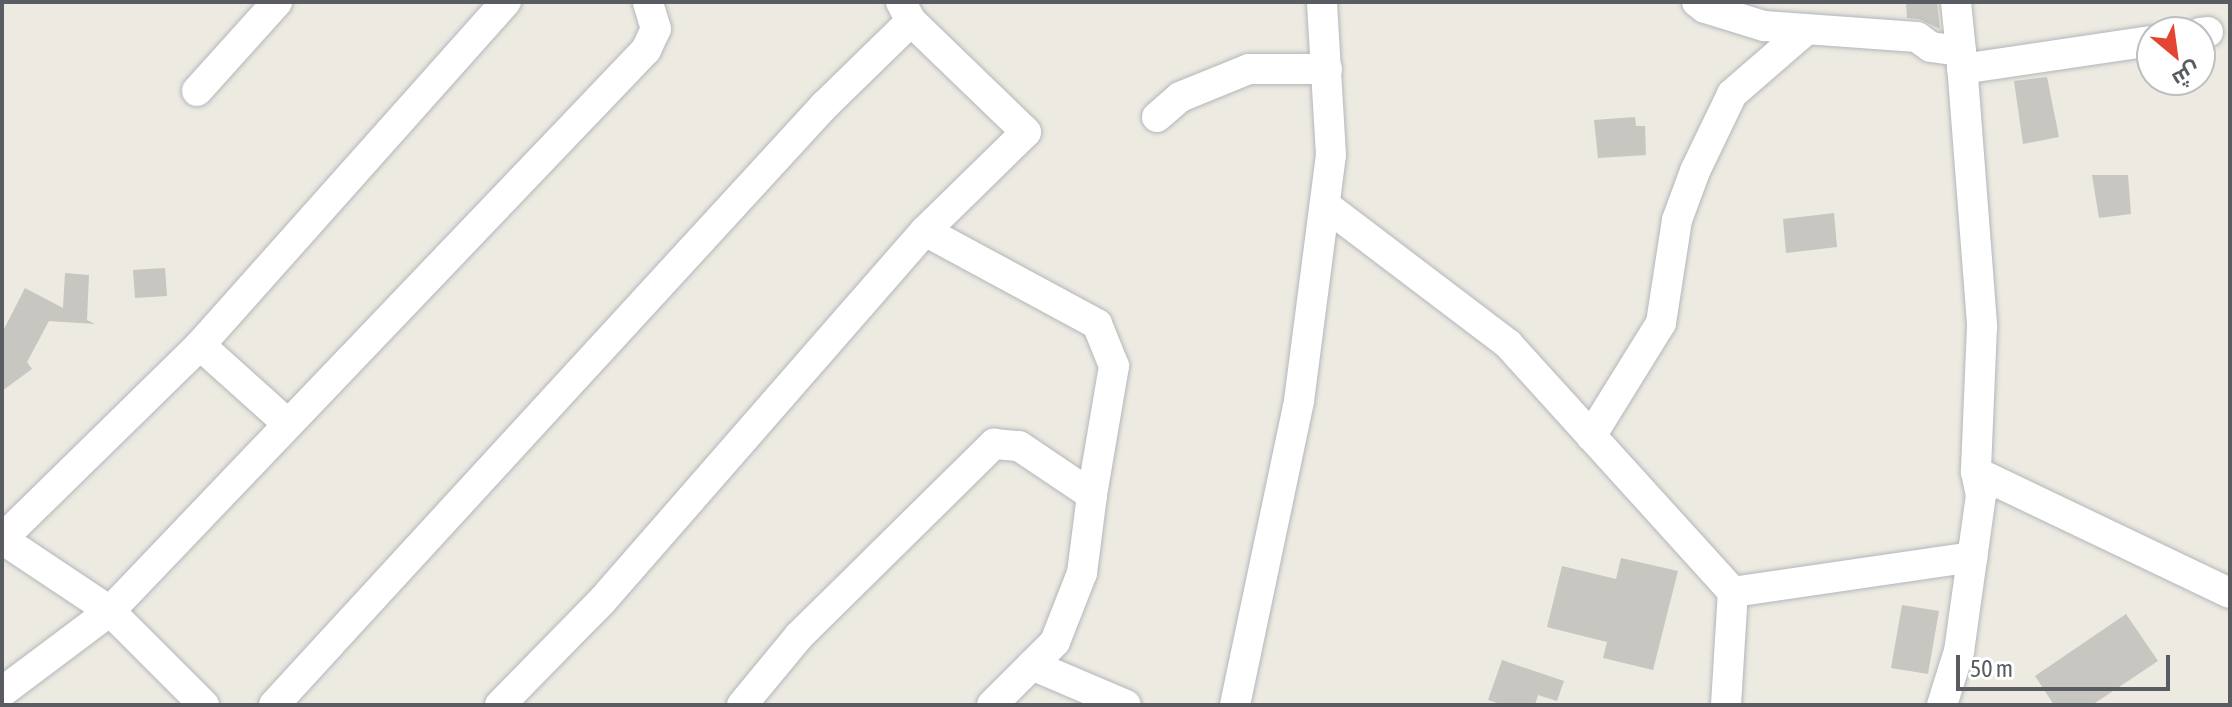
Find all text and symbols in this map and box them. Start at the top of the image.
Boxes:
north arrow [2136,16,2216,96]
text: ش [2168,57,2205,93]
scale bar [1960,639,2174,689]
text: 50 m [1970,655,2013,682]

